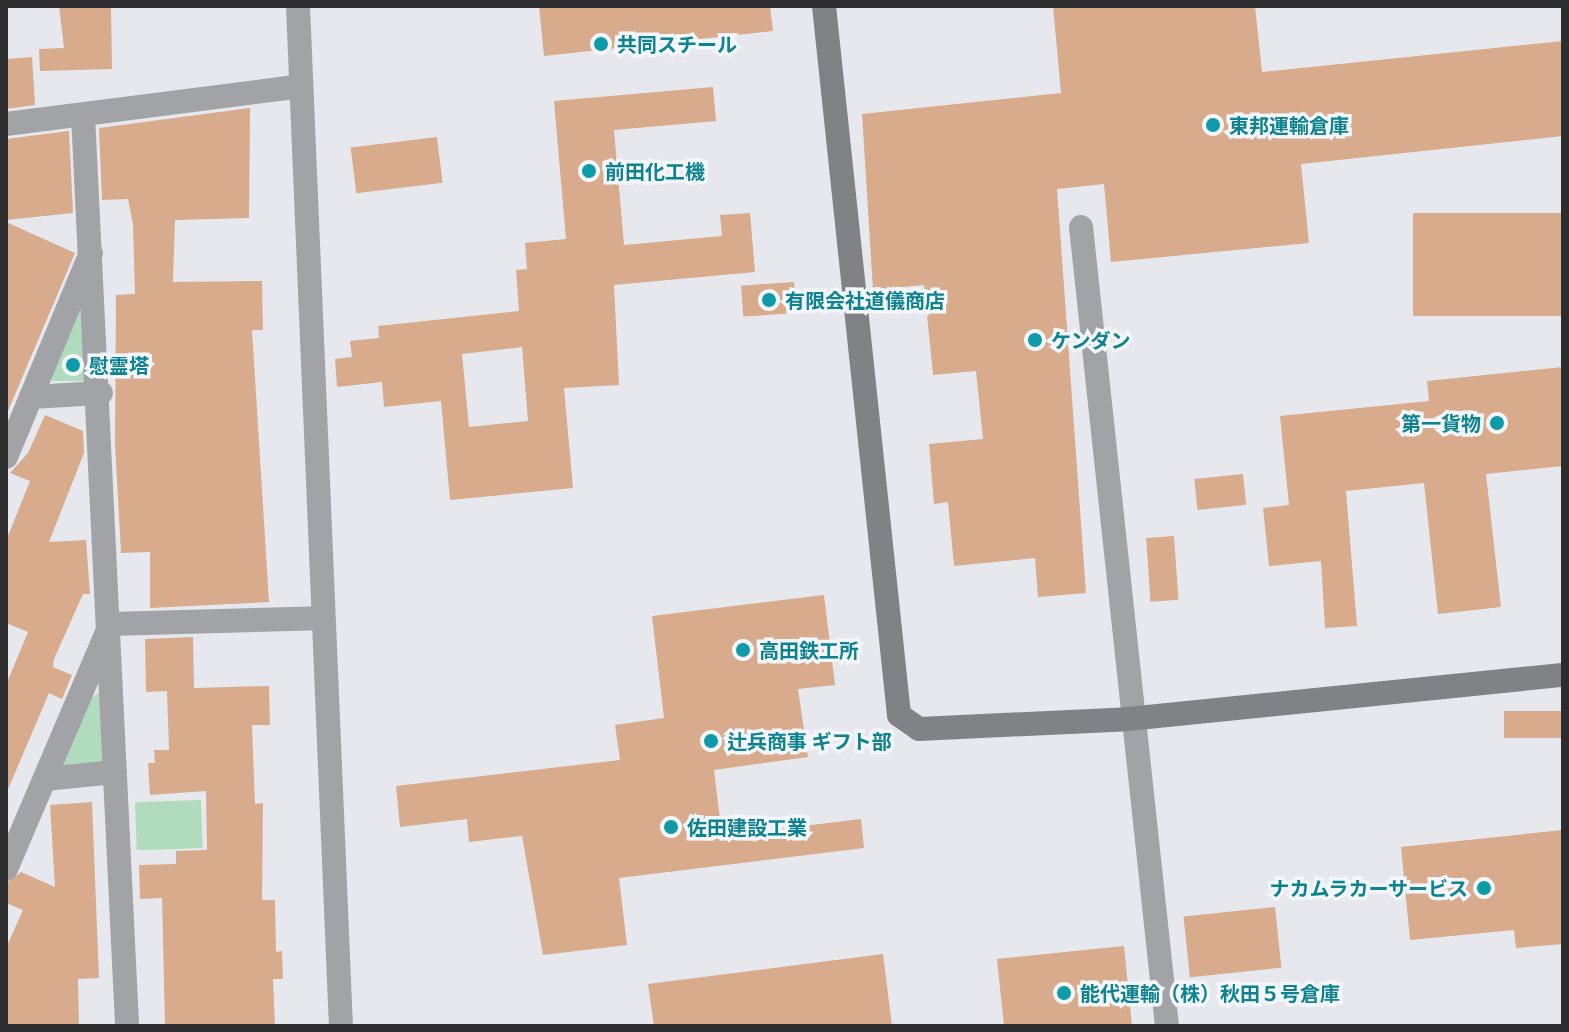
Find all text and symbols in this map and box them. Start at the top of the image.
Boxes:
place label: 共同スチール [617,32,737,56]
marker: 共同スチール [592,35,610,53]
place label: 東邦運輸倉庫 [1229,113,1349,137]
marker: 東邦運輸倉庫 [1204,116,1222,134]
place label: 前田化工機 [605,159,705,183]
marker: 前田化工機 [580,162,598,180]
place label: 有限会社道儀商店 [785,288,945,312]
marker: 有限会社道儀商店 [760,291,778,309]
place label: ケンダン [1051,328,1131,352]
marker: ケンダン [1026,331,1044,349]
place label: 慰霊塔 [89,353,149,377]
marker: 慰霊塔 [64,356,82,374]
place label: 第一貨物 [1401,411,1481,435]
marker: 第一貨物 [1488,414,1506,432]
place label: 高田鉄工所 [759,638,859,662]
marker: 高田鉄工所 [734,641,752,659]
place label: 辻兵商事 ギフト部 [727,729,892,753]
marker: 辻兵商事 ギフト部 [702,732,720,750]
place label: 佐田建設工業 [687,815,807,839]
marker: 佐田建設工業 [662,818,680,836]
place label: ナカムラカーサービス [1268,876,1468,900]
marker: ナカムラカーサービス [1475,879,1493,897]
place label: 能代運輸（株）秋田５号倉庫 [1080,981,1340,1005]
marker: 能代運輸（株）秋田５号倉庫 [1055,984,1073,1002]

